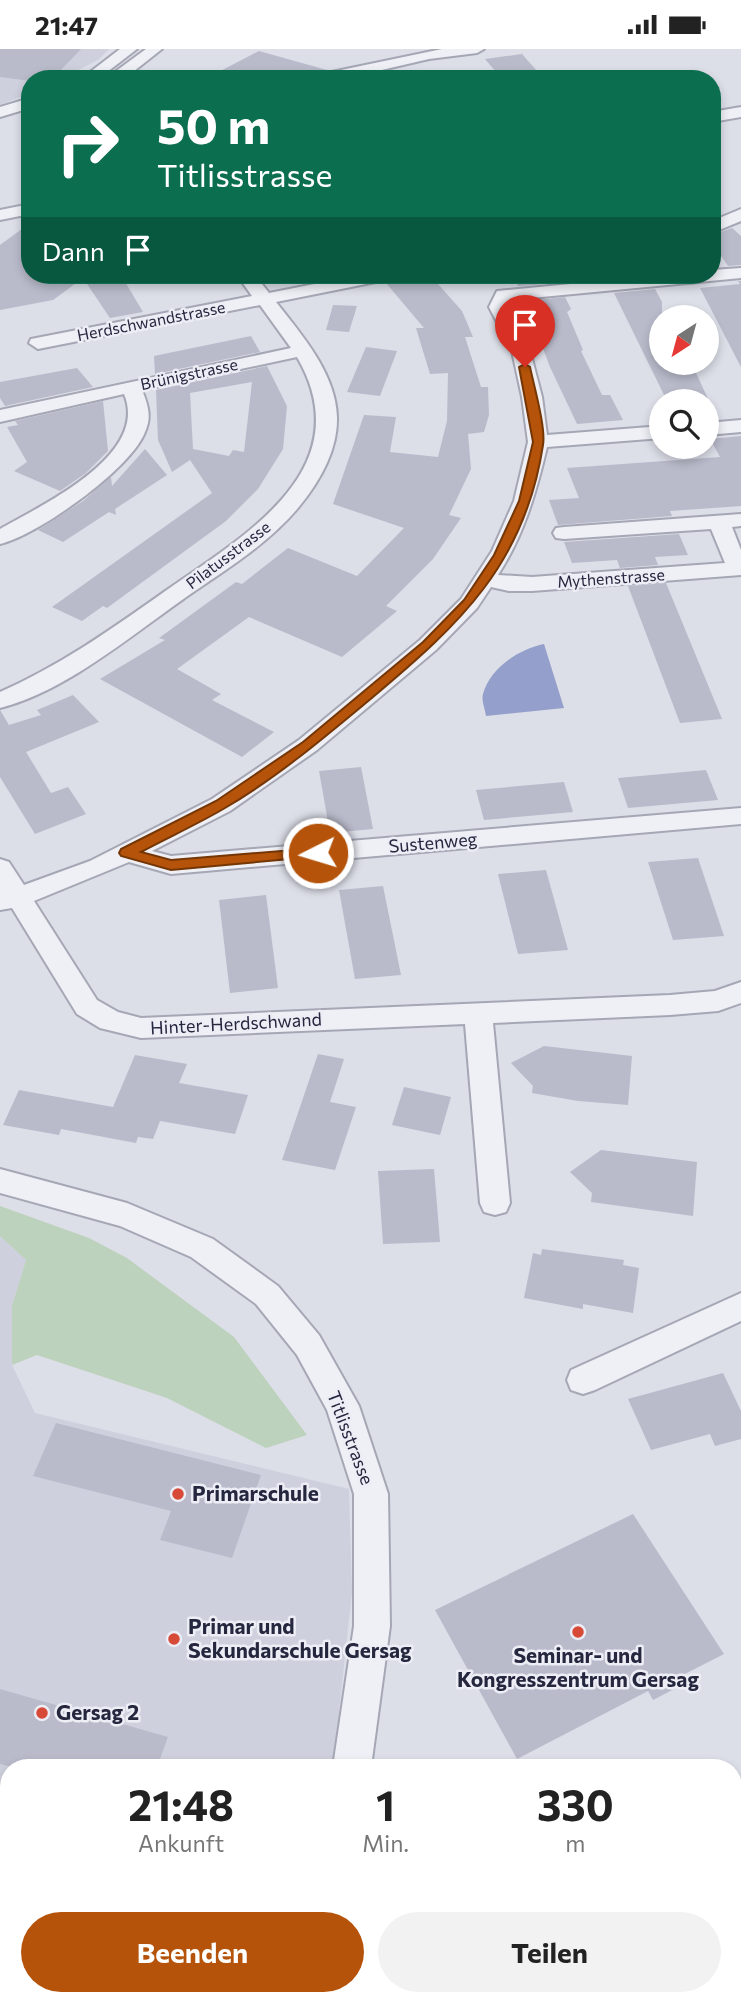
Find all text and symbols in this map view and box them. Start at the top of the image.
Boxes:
text: 21:47 [35,9,98,40]
text: 50 m [157,94,270,154]
icon: right [42,98,133,189]
text: Titlisstrasse [157,154,332,194]
icon: arrive [119,231,157,269]
text: Dann [42,235,105,266]
pin [495,295,555,367]
street label: Herdschwandstrasse [75,297,227,344]
north arrow [649,305,719,375]
map controls [649,305,719,459]
icon: arrive [506,306,544,344]
street label: Brünigstrasse [139,354,239,393]
button: search [649,389,719,459]
street label: Pilatusstrasse [182,517,274,592]
street label: Mythenstrasse [557,564,665,591]
position arrow [281,816,355,890]
street label: Sustenweg [388,827,478,857]
street label: Hinter-Herdschwand [150,1008,322,1038]
street label: Titlisstrasse [323,1388,379,1488]
place label: Primarschule [192,1480,319,1505]
marker: Primarschule [170,1486,186,1502]
place label: Primar und Sekundarschule Gersag [188,1613,412,1662]
marker: Seminar- und Kongresszentrum Gersag [570,1624,586,1640]
marker: Primar und Sekundarschule Gersag [166,1631,182,1647]
place label: Seminar- und Kongresszentrum Gersag [457,1642,699,1691]
place label: Gersag 2 [56,1699,139,1724]
marker: Gersag 2 [34,1705,50,1721]
text: 21:48 [128,1778,234,1830]
text: 1 [376,1778,395,1830]
text: 330 [537,1778,614,1830]
text: Ankunft [138,1829,224,1857]
text: Min. [362,1829,409,1857]
text: m [565,1829,585,1857]
button: Beenden [21,1912,364,1992]
button: Teilen [378,1912,721,1992]

